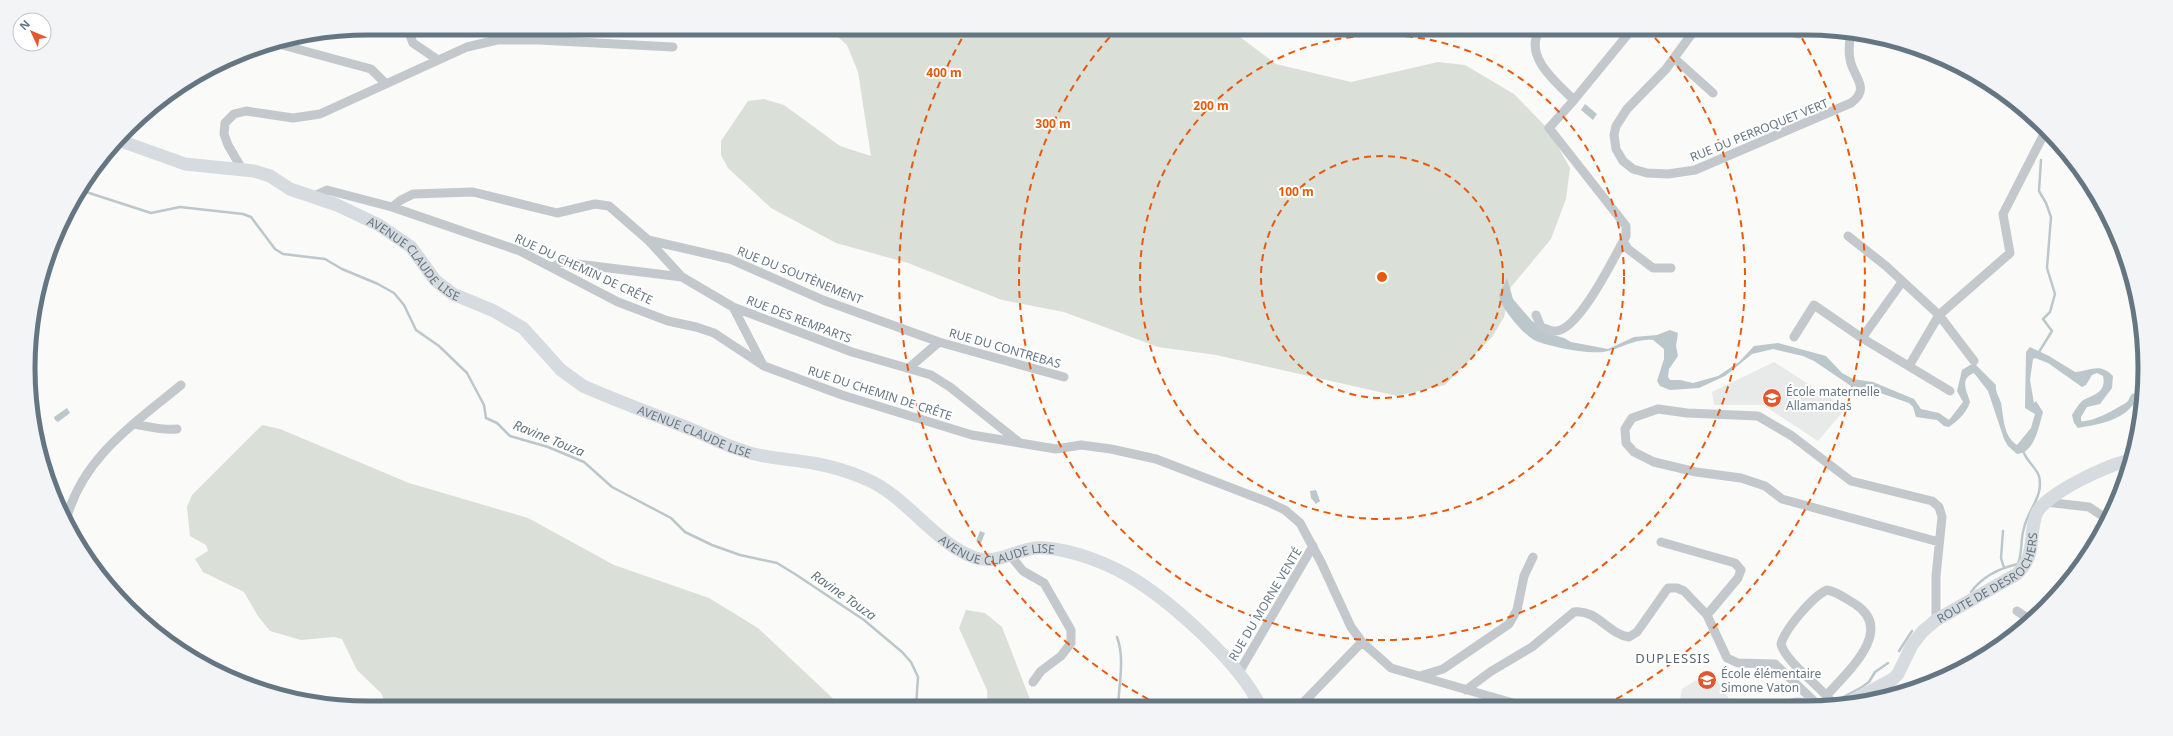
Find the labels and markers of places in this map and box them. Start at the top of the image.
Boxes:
centre of rings [1375,270,1389,284]
place label: École maternelle Allamandas [1786,383,1880,414]
school or university icon: École maternelle Allamandas [1761,387,1783,409]
place label: École élémentaire Simone Vaton [1721,665,1822,696]
school or university icon: École élémentaire Simone Vaton [1696,669,1718,691]

